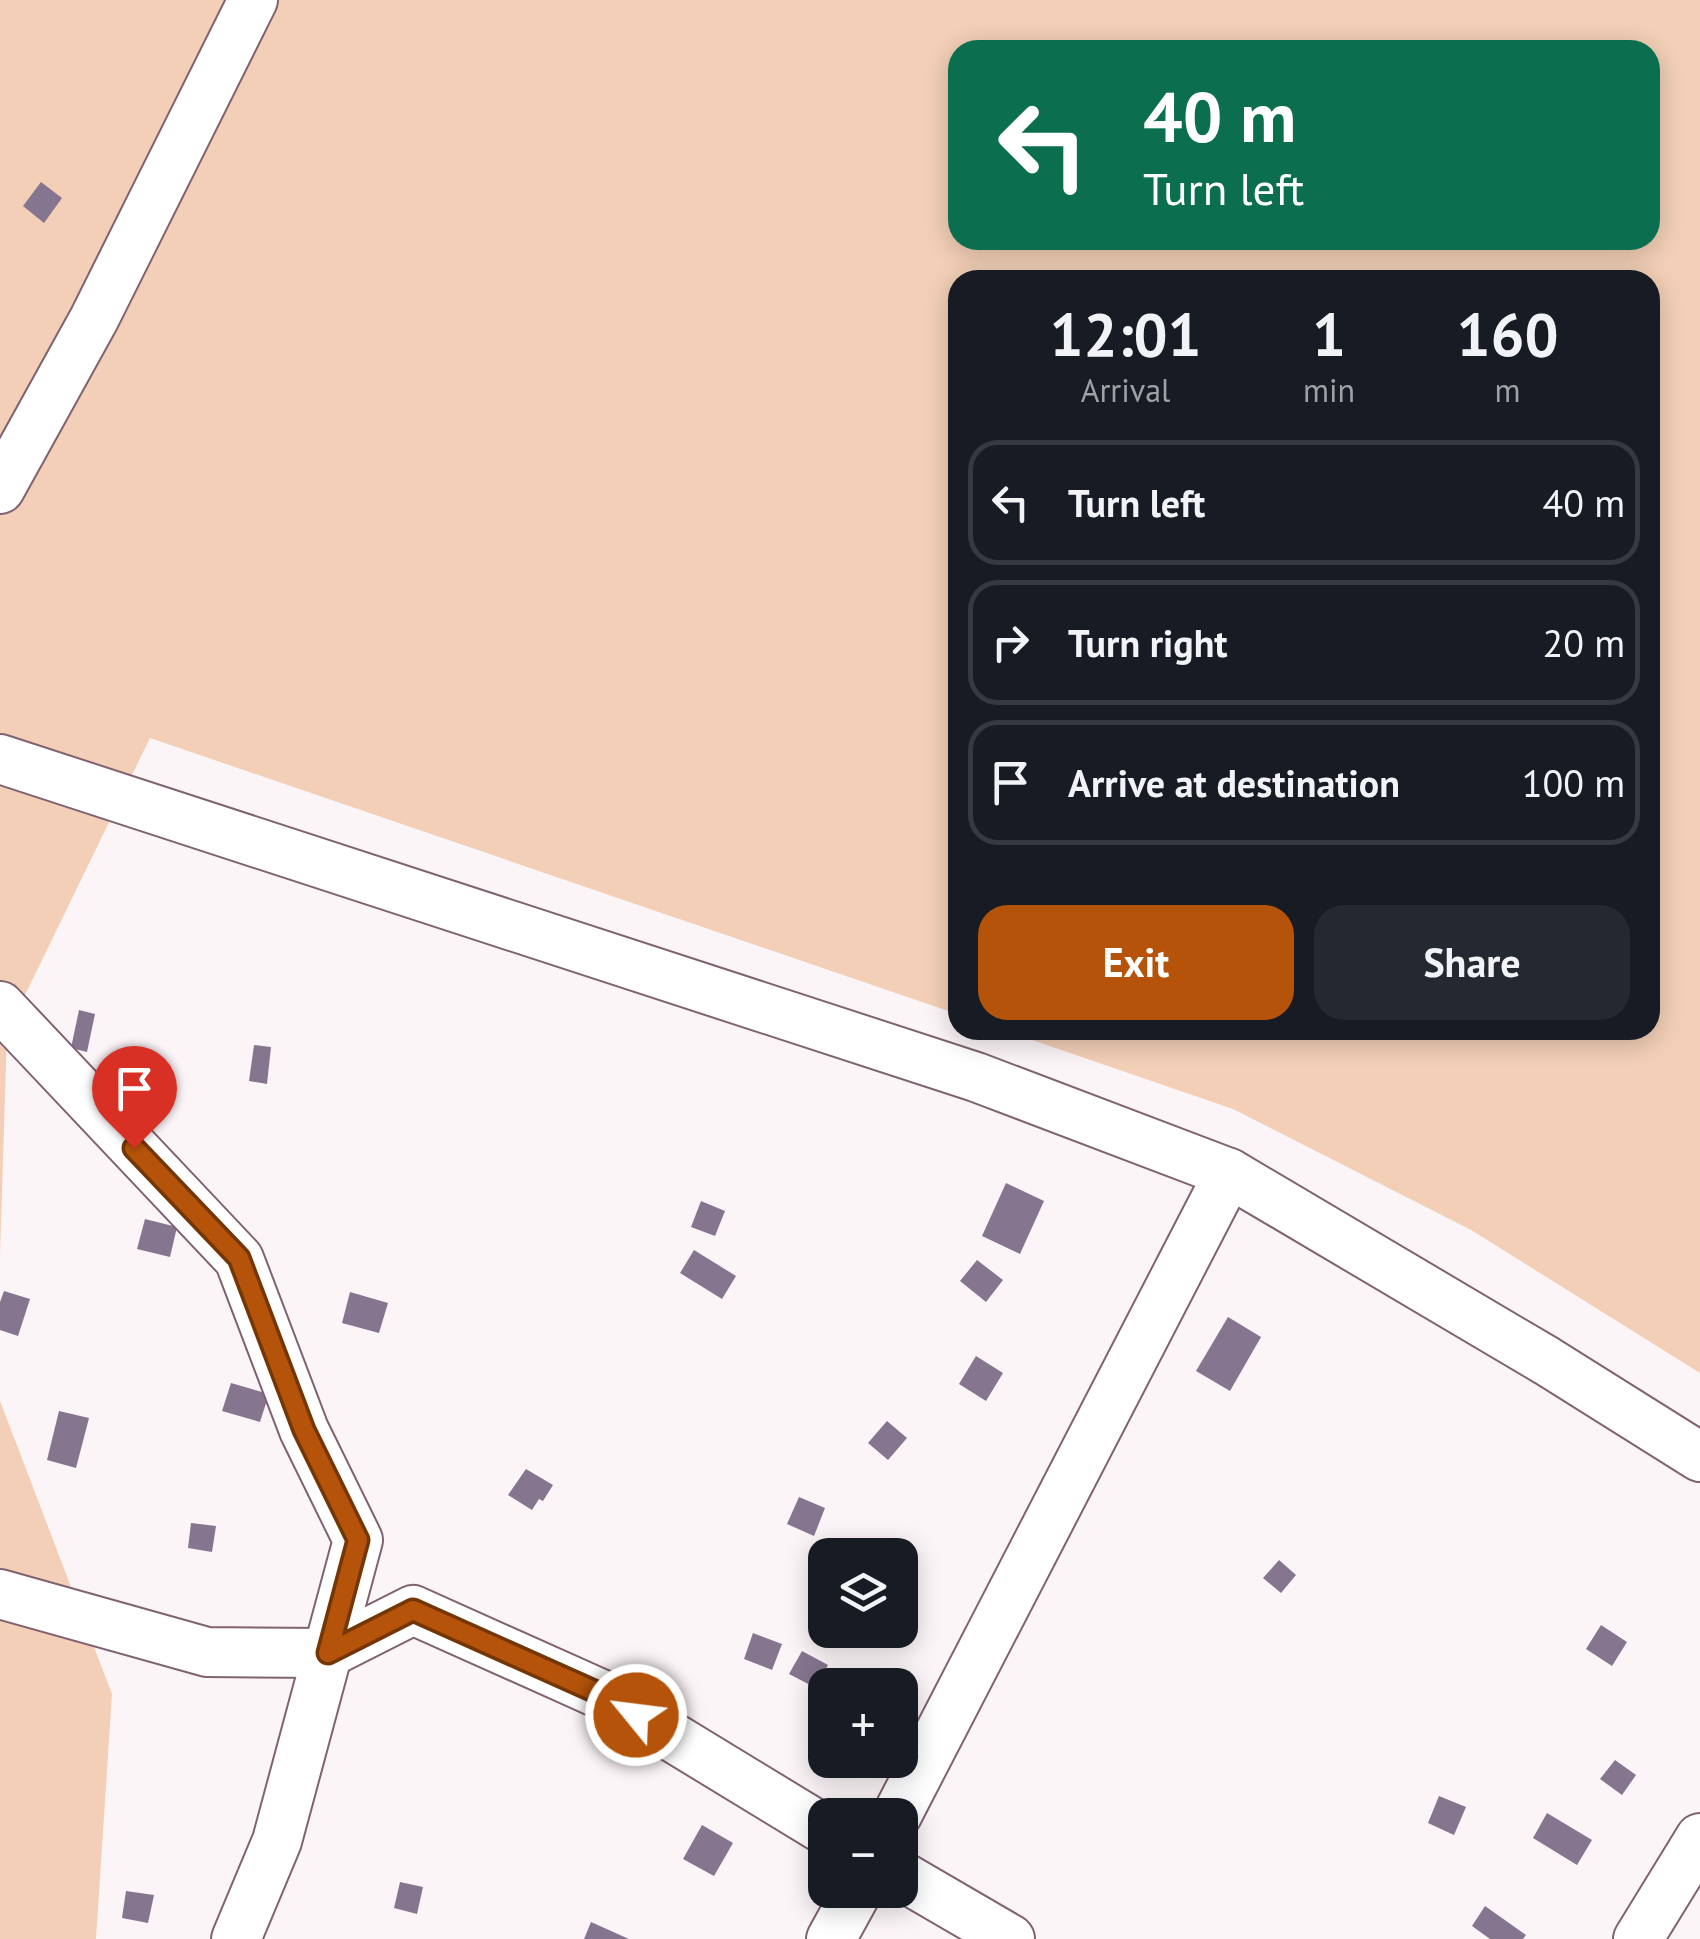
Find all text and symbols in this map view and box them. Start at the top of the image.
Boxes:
text: 40 m [1143,71,1296,161]
icon: left [978,80,1108,210]
text: Turn left [1143,159,1304,217]
text: 12:01 [1049,295,1202,373]
text: 1 [1312,295,1346,373]
text: 160 [1457,295,1559,373]
text: Arrival [1081,369,1170,411]
text: min [1303,369,1355,411]
text: m [1495,369,1521,411]
icon: left [983,475,1038,530]
text: Turn left [1068,478,1205,527]
text: 40 m [1543,478,1625,527]
icon: right [983,615,1038,670]
text: Turn right [1068,618,1228,667]
text: 20 m [1543,618,1625,667]
icon: arrive [983,755,1038,810]
text: Arrive at destination [1068,758,1400,807]
text: 100 m [1522,758,1625,807]
button: Exit [978,905,1294,1020]
button: Share [1314,905,1630,1020]
pin [92,1046,177,1149]
icon: arrive [107,1061,162,1116]
map controls [808,1538,918,1908]
button: layers [808,1538,918,1648]
position arrow [584,1663,688,1767]
button: + [808,1668,918,1778]
button: − [808,1798,918,1908]

